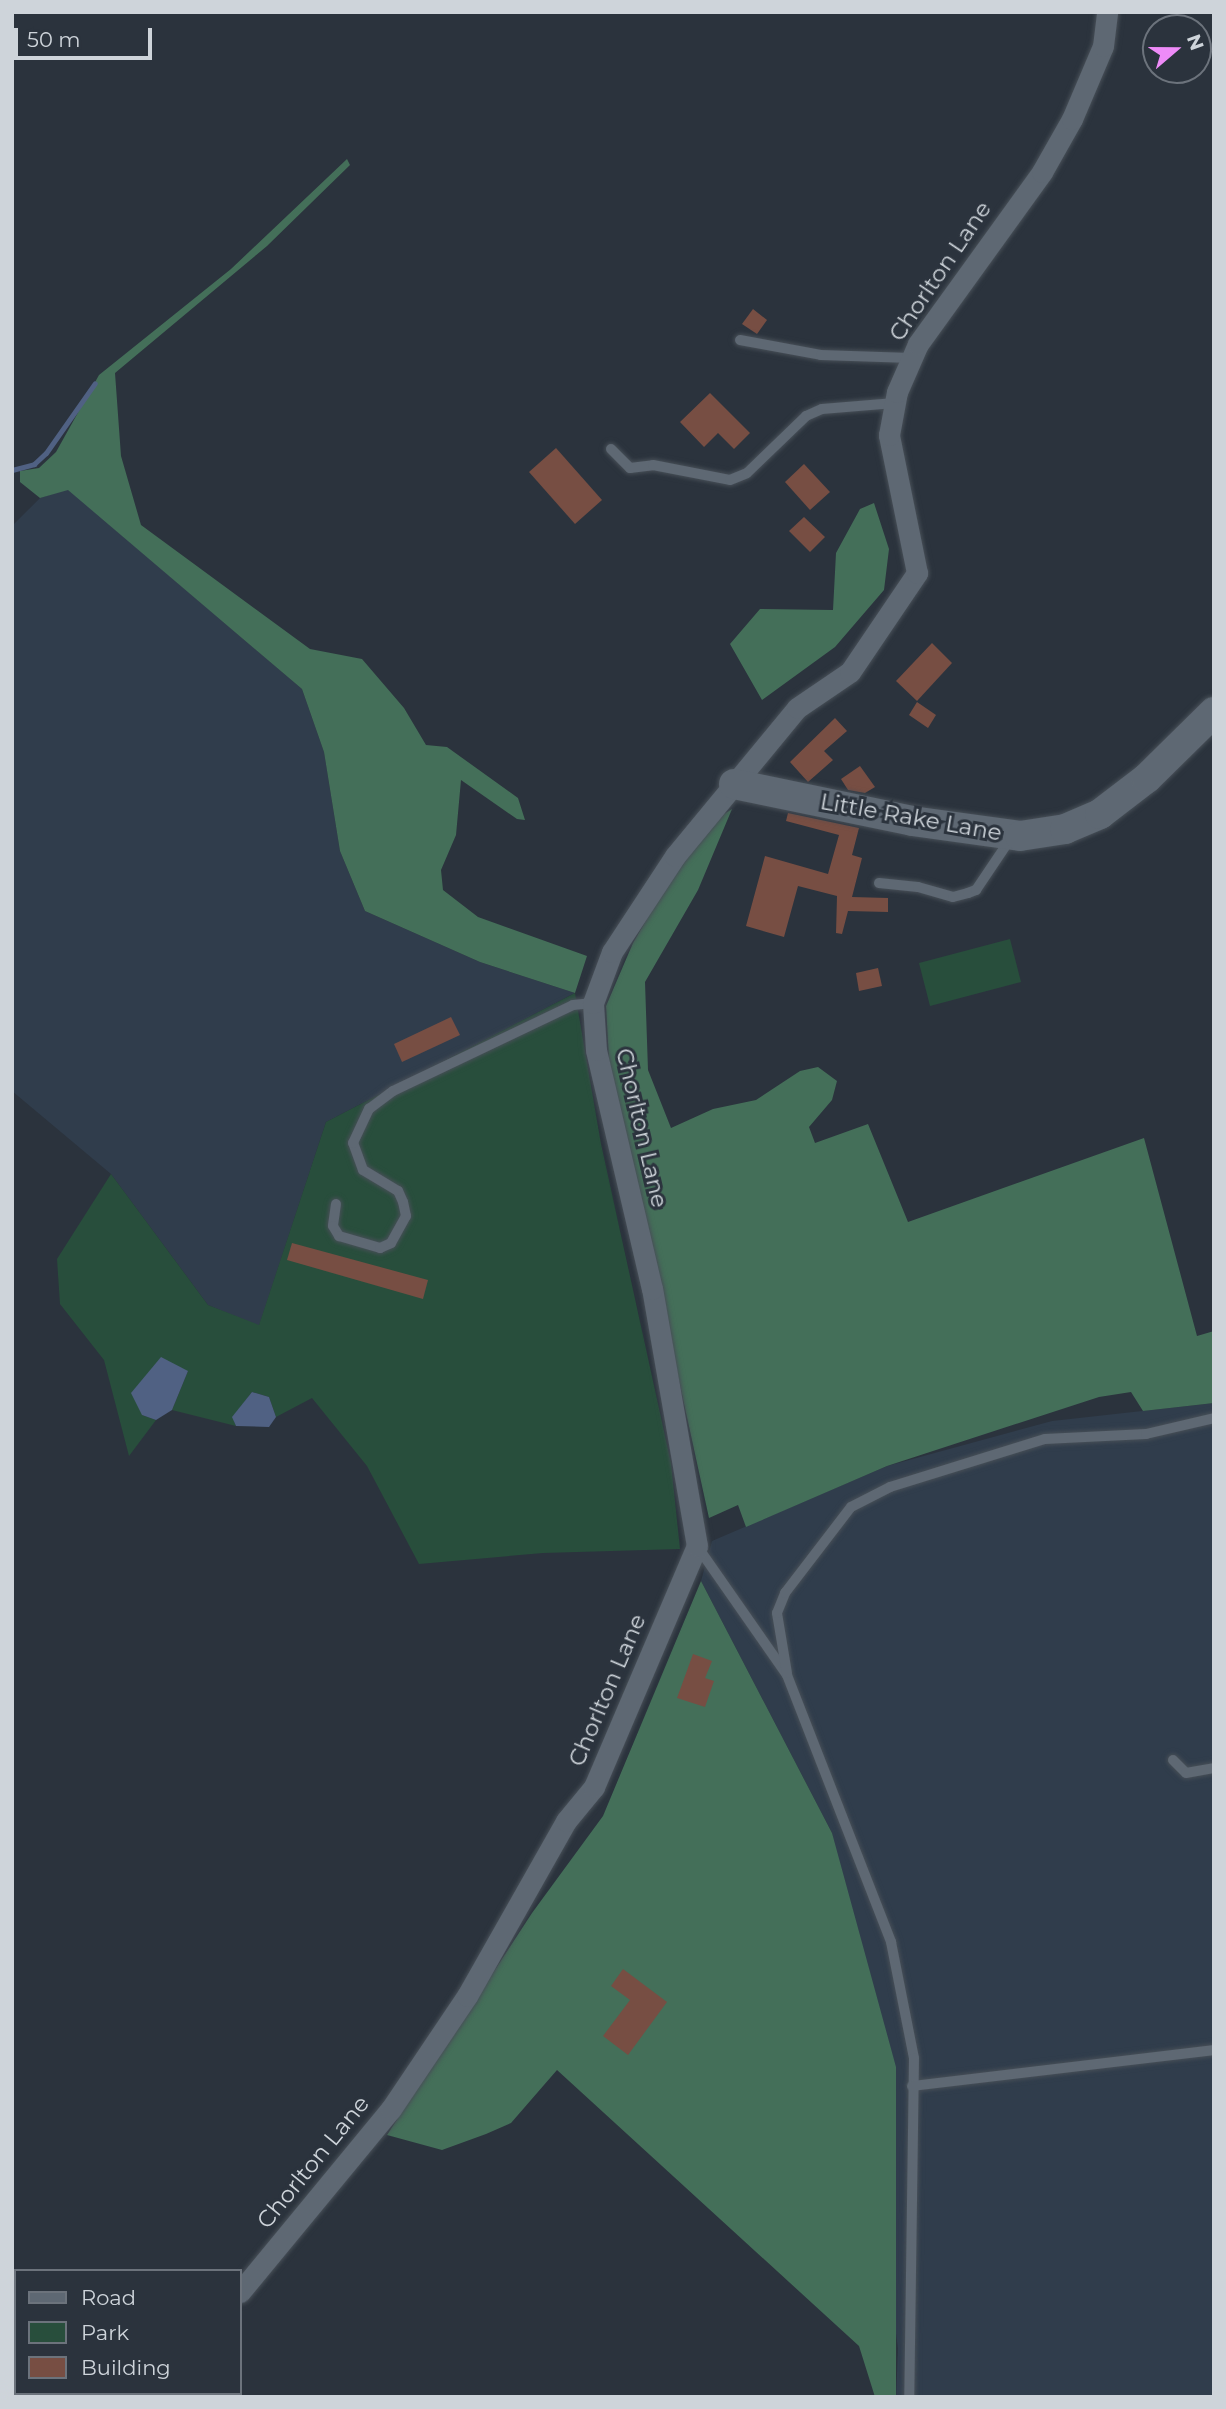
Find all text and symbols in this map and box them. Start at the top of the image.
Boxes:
scale bar [18,14,156,58]
north arrow [1142,14,1212,84]
text: 50 m [27,27,81,52]
text: N [1182,31,1209,53]
street label: Chorlton Lane [883,196,997,346]
street label: Little Rake Lane [818,787,1004,847]
street label: Chorlton Lane [610,1046,674,1210]
street label: Chorlton Lane [562,1610,652,1770]
street label: Chorlton Lane [251,2090,375,2234]
legend [14,2269,242,2395]
text: Road [81,2285,136,2310]
text: Park [81,2320,129,2345]
text: Building [81,2355,171,2380]

